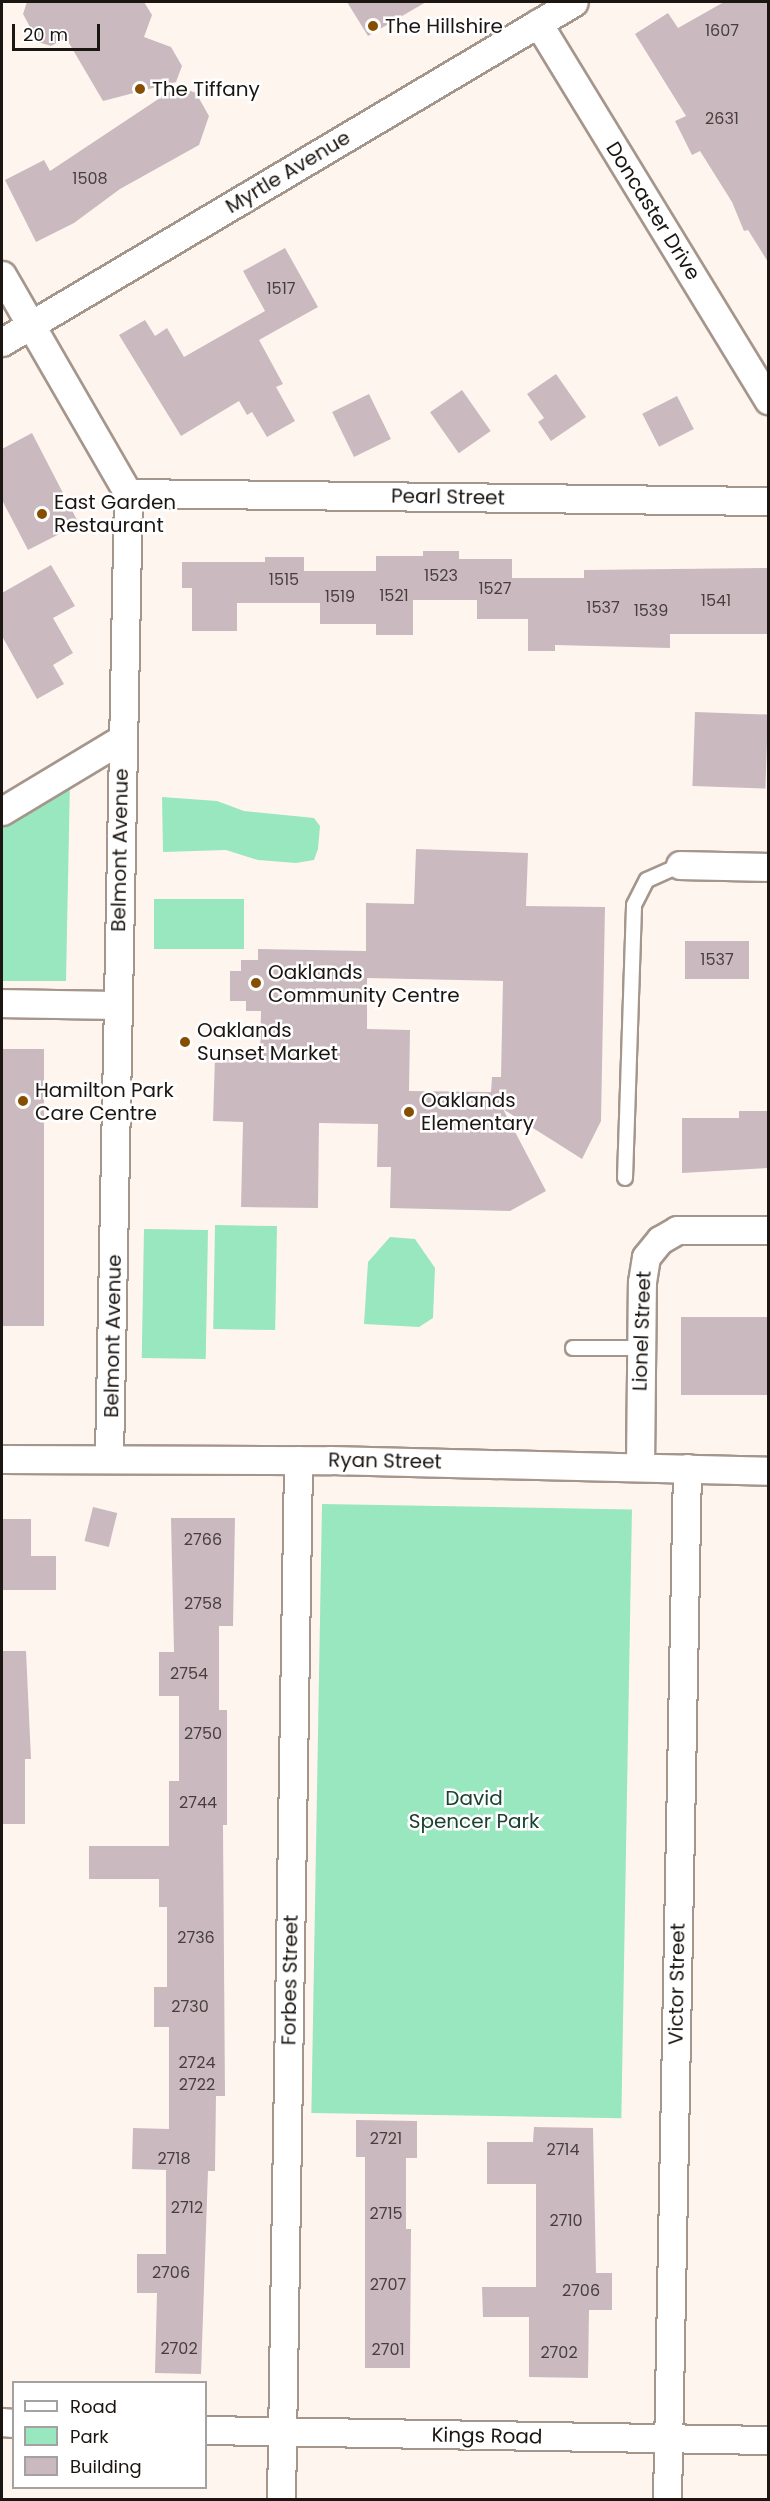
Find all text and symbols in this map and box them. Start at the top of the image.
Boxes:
scale bar [15,12,104,50]
place label: The Hillshire [385,14,503,38]
marker: The Hillshire [366,19,380,33]
house number: 1607 [705,21,739,41]
text: 20 m [23,22,68,47]
place label: The Tiffany [152,77,260,101]
marker: The Tiffany [133,82,147,96]
house number: 2631 [705,109,739,129]
street label: Myrtle Avenue [221,125,355,219]
street label: Doncaster Drive [601,137,705,285]
house number: 1508 [72,169,108,189]
house number: 1517 [266,279,296,299]
street label: Pearl Street [391,484,505,510]
place label: East Garden Restaurant [54,490,176,537]
marker: East Garden Restaurant [35,507,49,521]
house number: 1523 [424,566,458,586]
house number: 1515 [269,570,299,590]
house number: 1527 [478,579,512,599]
house number: 1521 [379,586,409,606]
house number: 1519 [325,587,355,607]
house number: 1541 [701,591,731,611]
house number: 1537 [586,598,620,618]
house number: 1539 [634,601,668,621]
street label: Belmont Avenue [107,768,133,932]
house number: 1537 [700,950,734,970]
place label: Oaklands Community Centre [268,960,460,1007]
marker: Oaklands Community Centre [249,976,263,990]
place label: Oaklands Sunset Market [197,1018,338,1065]
marker: Oaklands Sunset Market [178,1035,192,1049]
place label: Hamilton Park Care Centre [35,1078,174,1125]
place label: Oaklands Elementary [421,1088,534,1135]
marker: Hamilton Park Care Centre [16,1094,30,1108]
marker: Oaklands Elementary [402,1105,416,1119]
street label: Belmont Avenue [100,1254,126,1418]
street label: Lionel Street [628,1270,656,1392]
street label: Ryan Street [328,1448,442,1474]
house number: 2766 [184,1530,222,1550]
house number: 2758 [184,1594,222,1614]
house number: 2754 [170,1664,208,1684]
house number: 2750 [184,1724,222,1744]
park label: David Spencer Park [409,1787,539,1834]
house number: 2744 [179,1793,217,1813]
street label: Forbes Street [277,1915,303,2045]
street label: Victor Street [664,1923,690,2045]
house number: 2736 [177,1928,215,1948]
house number: 2730 [171,1997,209,2017]
house number: 2724 [178,2053,216,2073]
house number: 2722 [179,2075,215,2095]
house number: 2721 [370,2129,402,2149]
house number: 2714 [546,2140,580,2160]
house number: 2718 [157,2149,191,2169]
house number: 2712 [171,2198,203,2218]
house number: 2715 [369,2204,403,2224]
house number: 2710 [549,2211,583,2231]
house number: 2706 [152,2263,190,2283]
house number: 2707 [370,2275,406,2295]
house number: 2706 [562,2281,600,2301]
house number: 2702 [160,2339,198,2359]
house number: 2701 [371,2340,405,2360]
house number: 2702 [540,2343,578,2363]
legend [12,2381,207,2489]
text: Road [70,2394,117,2419]
street label: Kings Road [431,2423,543,2449]
text: Park [70,2424,109,2449]
text: Building [70,2454,142,2479]

